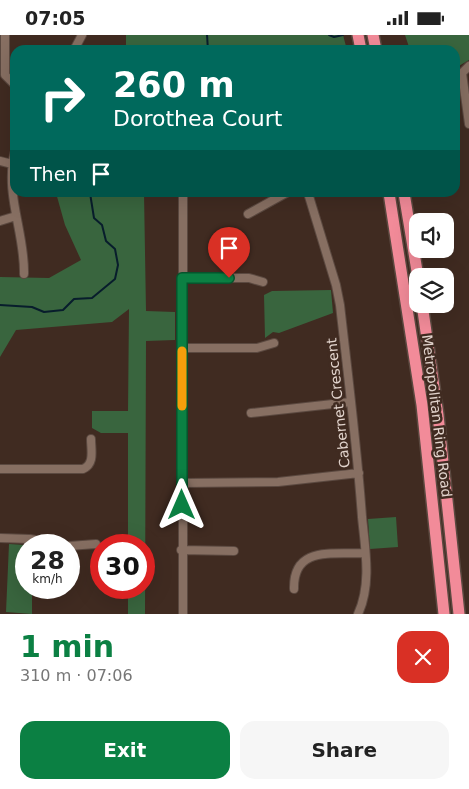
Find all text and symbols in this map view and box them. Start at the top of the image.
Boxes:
text: 07:05 [25,7,85,29]
icon: right [30,65,95,130]
text: 260 m [113,65,235,105]
text: Dorothea Court [113,106,282,131]
icon: arrive [87,160,115,188]
text: Then [30,163,77,185]
map controls [409,213,454,313]
button: sound [409,213,454,258]
pin [208,227,250,278]
icon: arrive [215,234,243,262]
button: layers [409,268,454,313]
street label: Metropolitan Ring Road [419,334,455,498]
street label: Cabernet Crescent [323,337,353,469]
position arrow [155,478,207,530]
speed limit sign: 30 [90,534,155,599]
text: 28 [30,546,65,575]
text: km/h [32,572,63,586]
text: 1 min [20,629,114,664]
button: close [397,631,449,683]
text: 310 m · 07:06 [20,666,133,685]
button: Exit [20,721,230,779]
button: Share [240,721,449,779]

